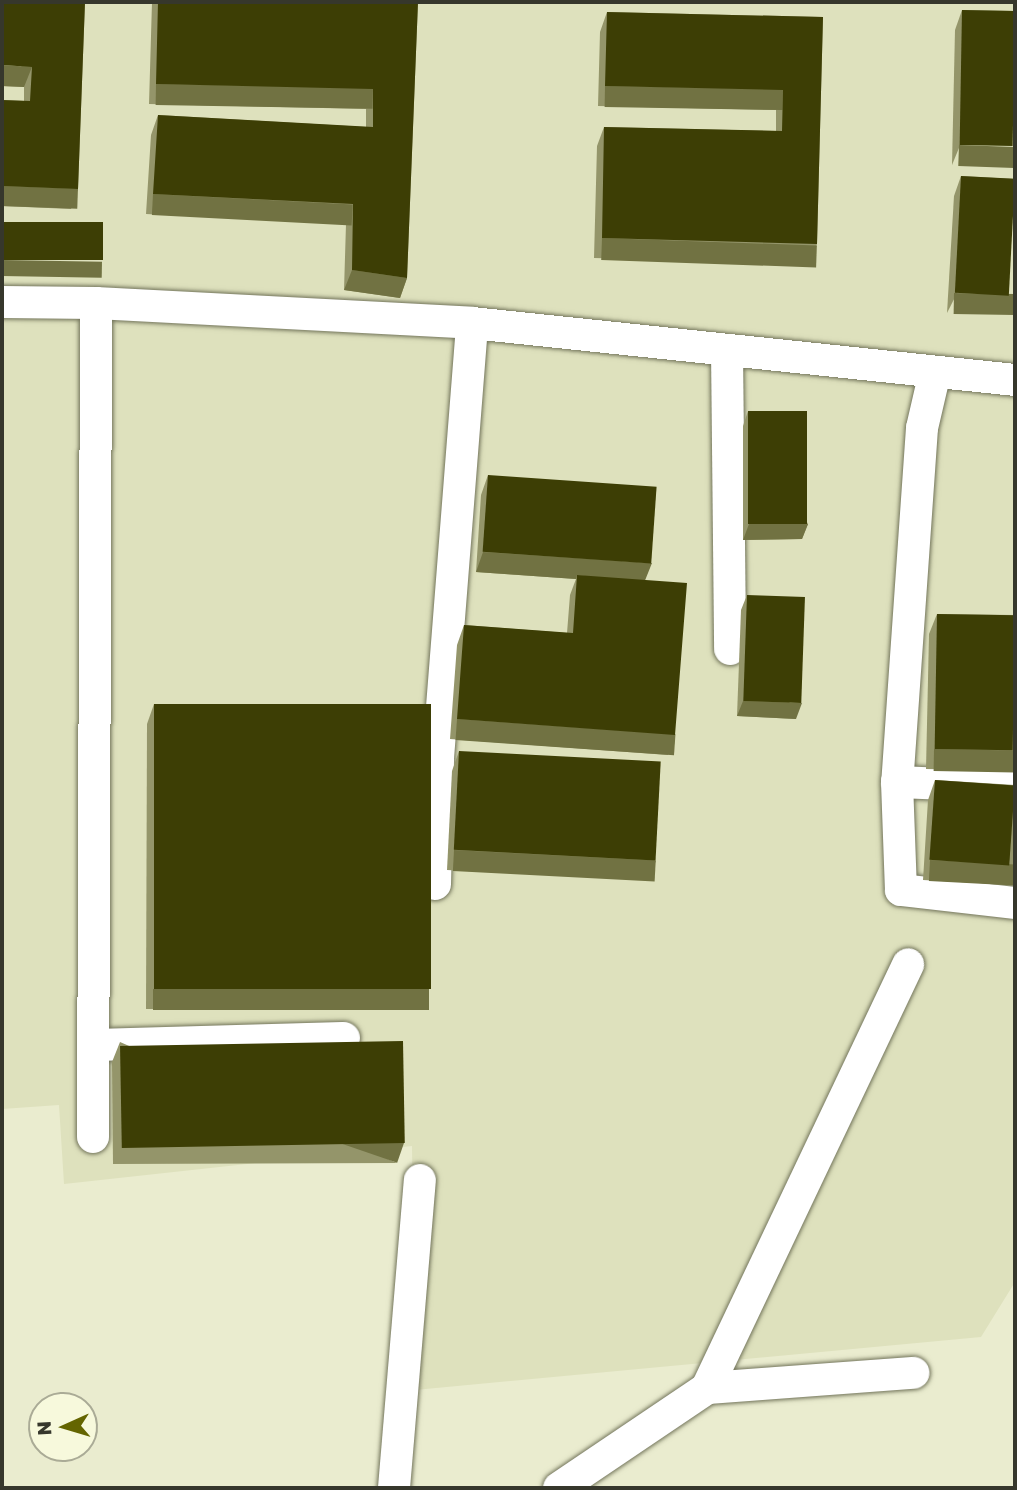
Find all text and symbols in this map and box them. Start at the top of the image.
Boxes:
north arrow [28,1392,98,1462]
text: N [32,1420,56,1436]

